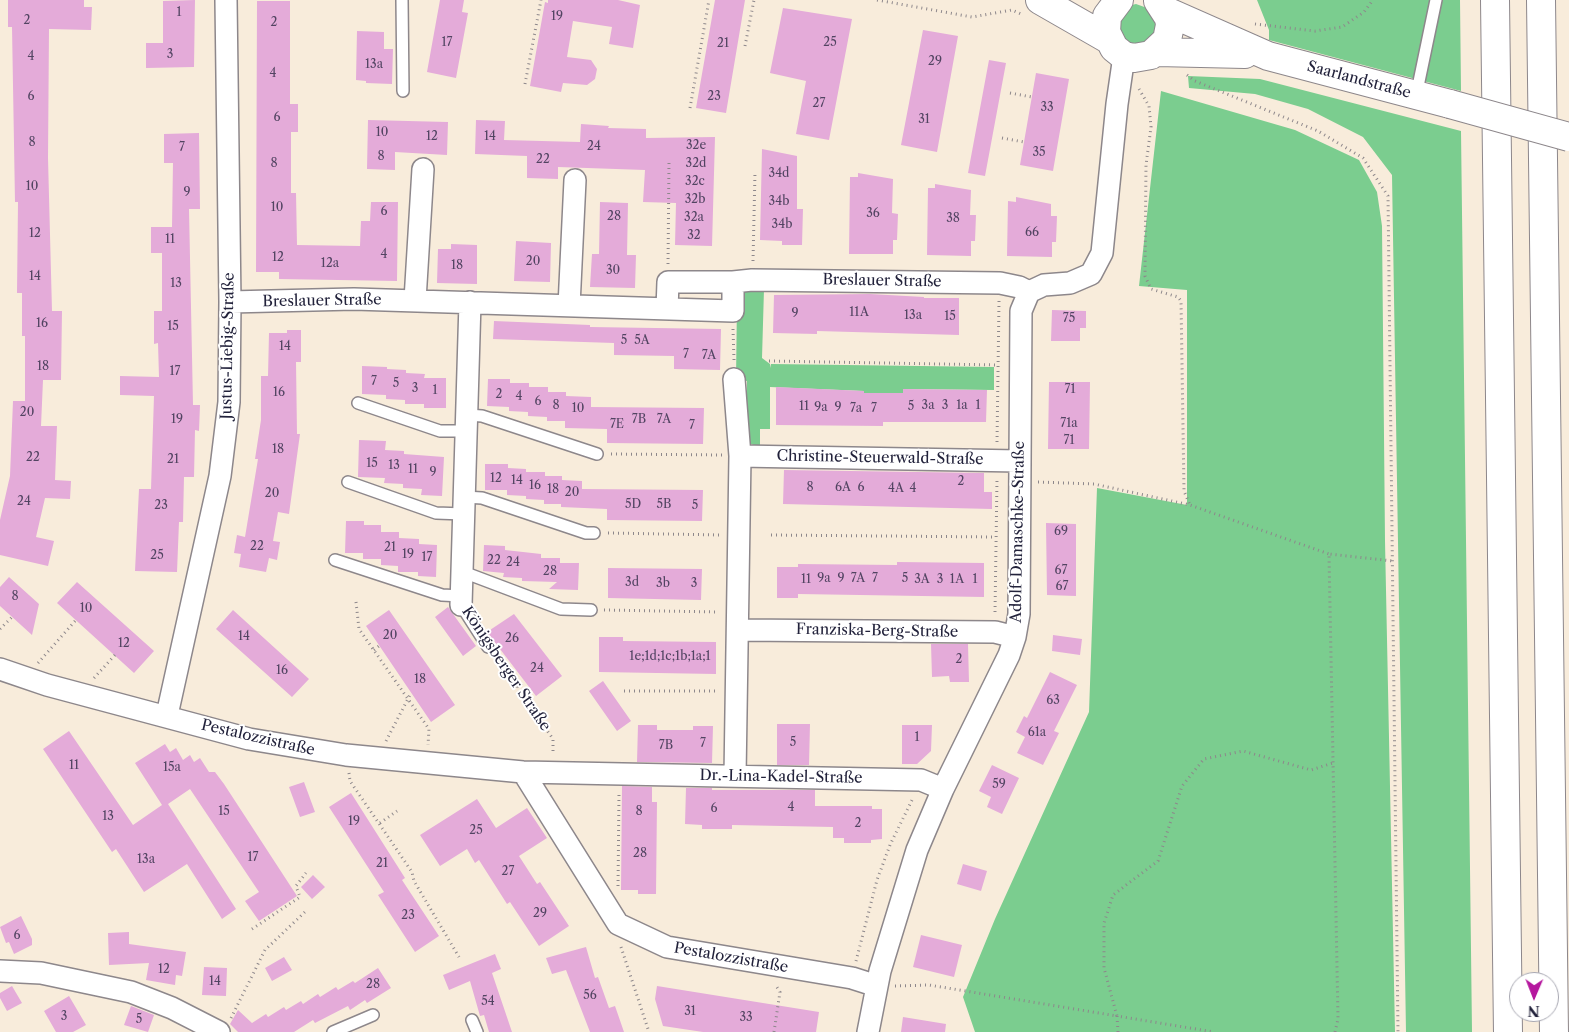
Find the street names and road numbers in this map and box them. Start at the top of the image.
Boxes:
street label: Saarlandstraße [1305,58,1413,102]
street label: Breslauer Straße [822,271,942,291]
street label: Justus-Liebig-Straße [218,272,238,420]
street label: Breslauer Straße [262,291,382,311]
street label: Adolf-Damaschke-Straße [1007,441,1029,623]
street label: Christine-Steuerwald-Straße [776,447,984,469]
street label: Königsberger Straße [458,603,554,735]
street label: Franziska-Berg-Straße [796,621,958,641]
street label: Pestalozzistraße [199,716,317,760]
street label: Dr.-Lina-Kadel-Straße [699,767,863,787]
street label: Pestalozzistraße [672,939,790,977]

